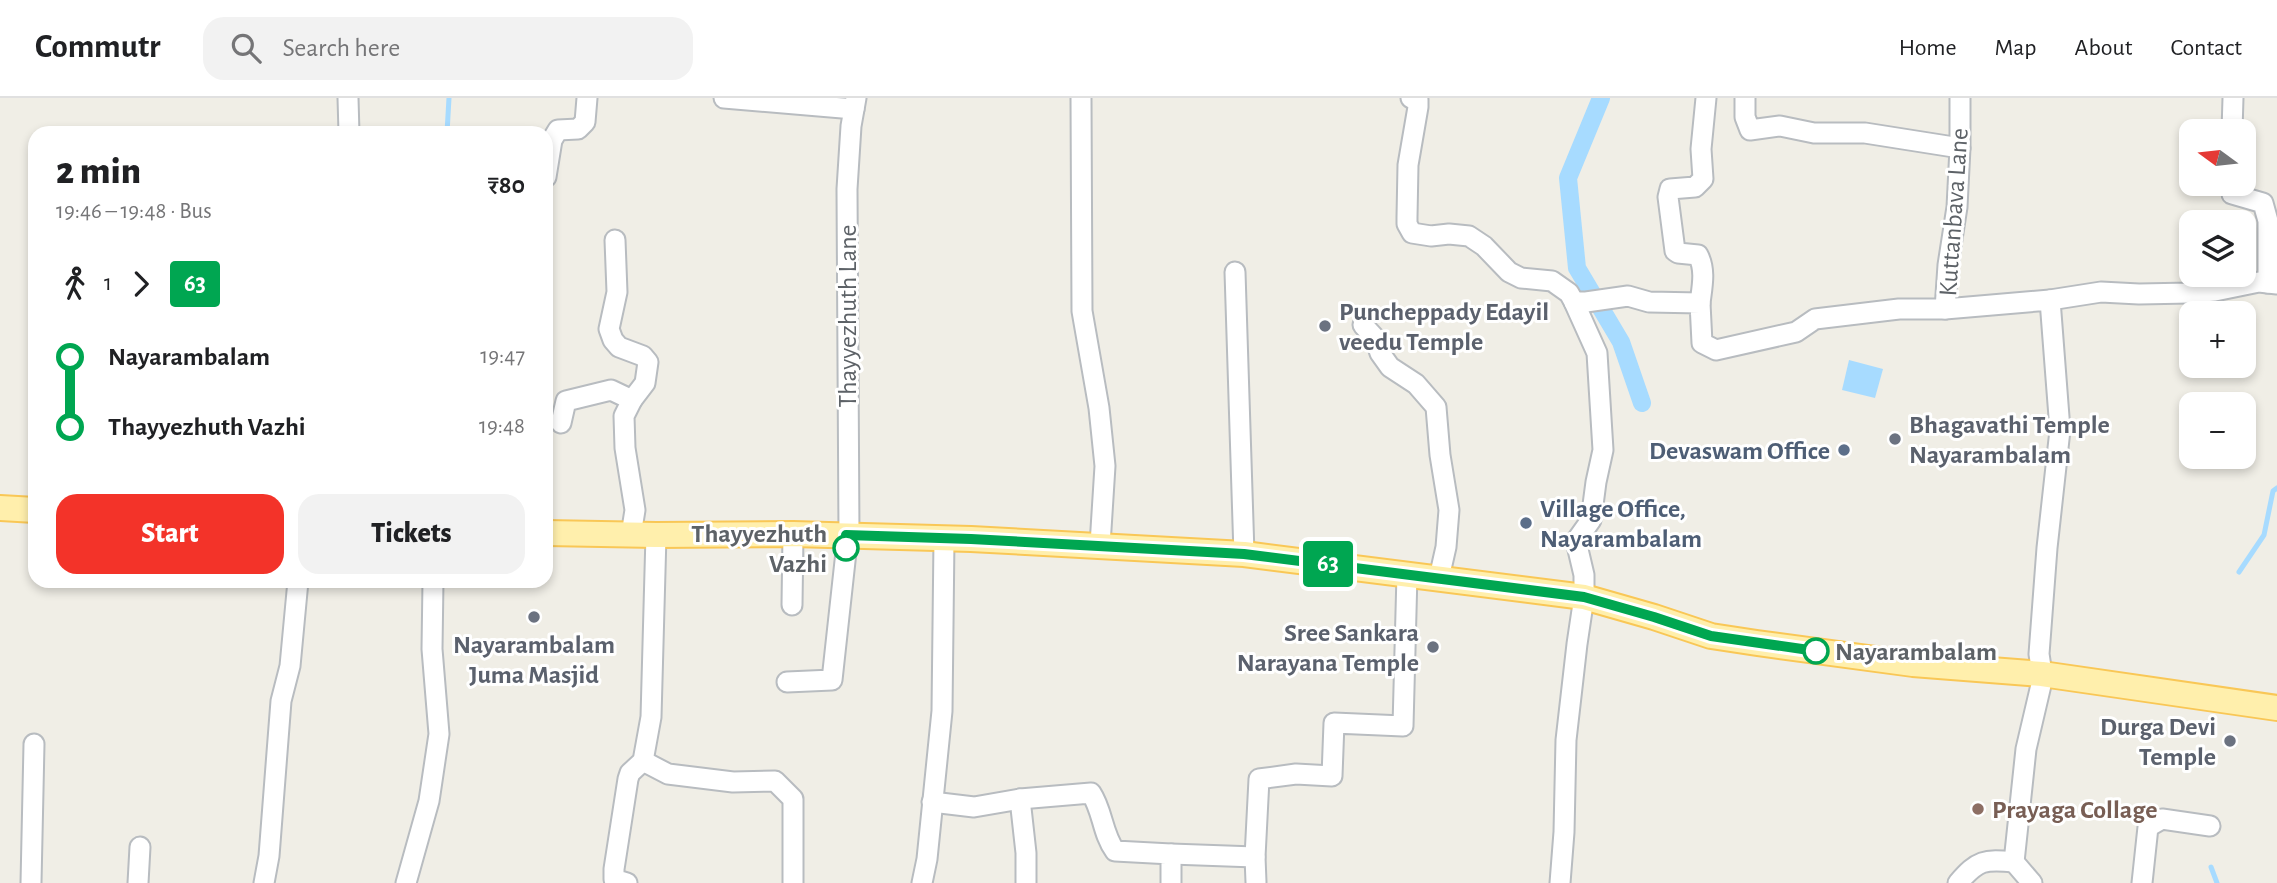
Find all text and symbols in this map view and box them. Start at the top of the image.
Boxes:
search box [203,17,693,80]
icon: search [227,29,265,67]
text: Commutr [35,31,161,64]
text: Search here [283,35,400,61]
text: Home [1899,36,1957,60]
text: Map [1995,36,2037,60]
text: About [2075,36,2132,60]
text: Contact [2170,36,2242,60]
north arrow [2179,119,2256,196]
map controls [2179,119,2256,469]
street label: Kuttanbava Lane [1935,127,1973,297]
text: 2 min [56,153,141,191]
text: ₹80 [488,172,525,198]
text: 19:46 – 19:48 · Bus [56,200,212,223]
button: layers [2179,210,2256,287]
street label: Thayyezhuth Lane [835,224,861,408]
icon: walk [56,265,94,303]
icon: forward [122,265,160,303]
text: 1 [104,272,112,295]
text: 63 [184,272,206,296]
place label: Puncheppady Edayil veedu Temple [1339,299,1549,355]
button: + [2179,301,2256,378]
marker: Puncheppady Edayil veedu Temple [1317,318,1333,334]
text: Nayarambalam [108,344,270,370]
text: 19:47 [480,345,525,368]
button: − [2179,392,2256,469]
place label: Bhagavathi Temple Nayarambalam [1909,412,2110,468]
text: Thayyezhuth Vazhi [108,414,306,440]
text: 19:48 [479,415,525,438]
marker: Bhagavathi Temple Nayarambalam [1887,431,1903,447]
place label: Devaswam Office [1649,438,1830,464]
marker: Devaswam Office [1836,442,1852,458]
button: Start [56,494,284,574]
button: Tickets [298,494,525,574]
place label: Village Office, Nayarambalam [1540,496,1702,552]
marker: Village Office, Nayarambalam [1518,515,1534,531]
place label: Thayyezhuth Vazhi [691,521,827,577]
marker: Thayyezhuth Vazhi [833,535,859,561]
line badge: 63 [1296,541,1360,587]
text: 63 [1317,552,1339,576]
marker: Nayarambalam Juma Masjid [526,609,542,625]
place label: Sree Sankara Narayana Temple [1237,620,1419,676]
place label: Nayarambalam Juma Masjid [453,632,615,688]
marker: Nayarambalam [1803,638,1829,664]
marker: Sree Sankara Narayana Temple [1425,639,1441,655]
place label: Nayarambalam [1835,639,1997,665]
place label: Durga Devi Temple [2100,714,2216,770]
marker: Durga Devi Temple [2222,733,2238,749]
place label: Prayaga Collage [1992,797,2157,823]
marker: Prayaga Collage [1970,801,1986,817]

